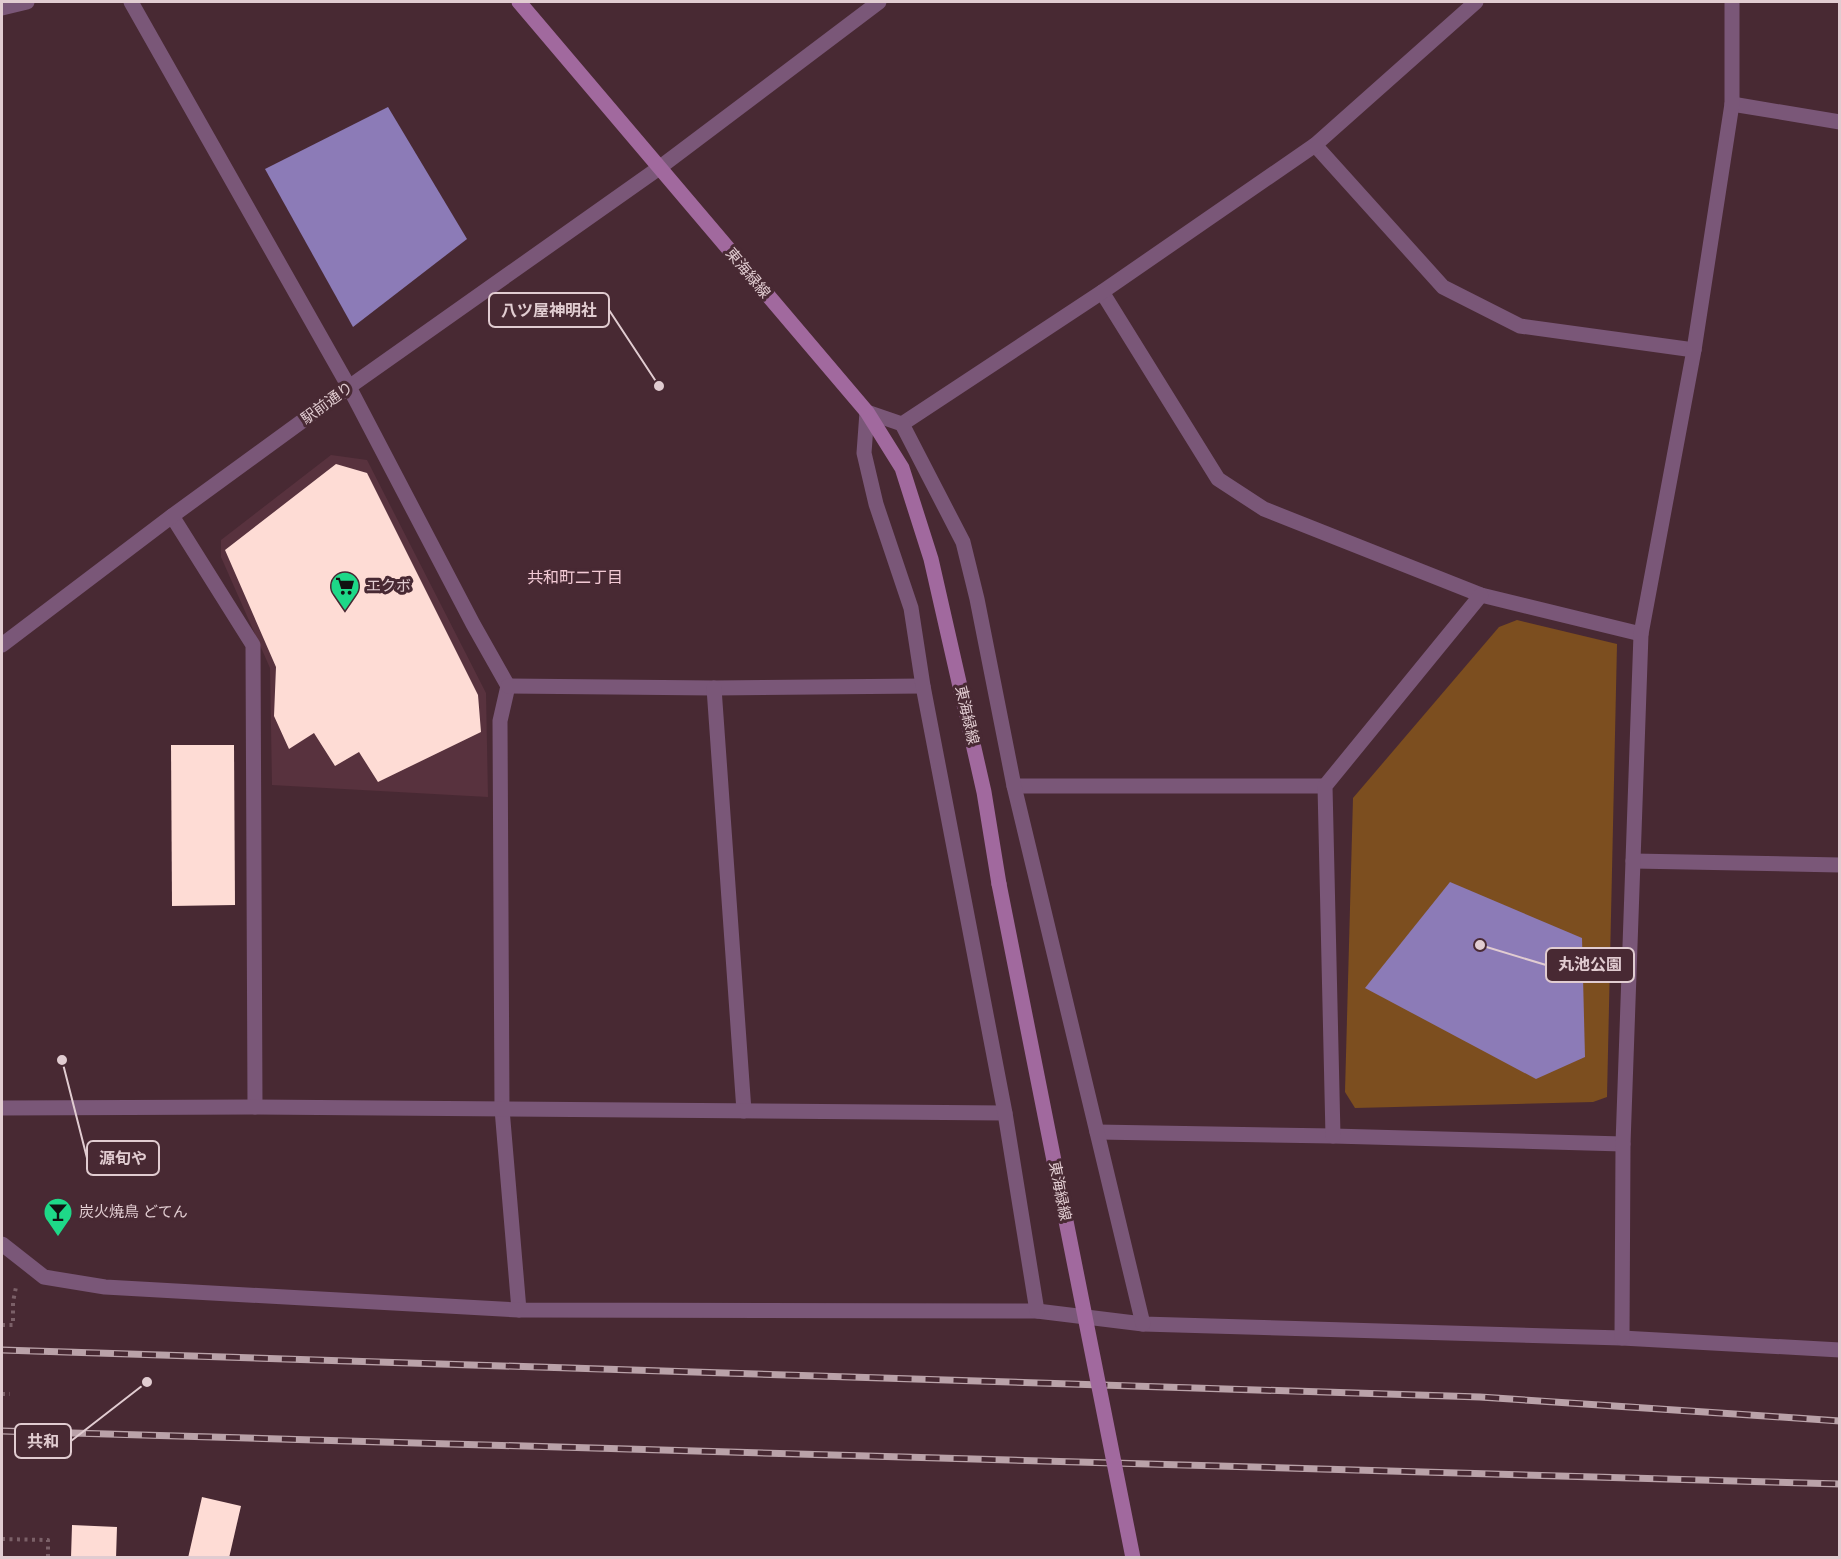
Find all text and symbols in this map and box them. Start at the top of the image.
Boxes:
street label: 東海緑線 [722,244,775,302]
callout: 八ツ屋神明社 [489,293,609,327]
text: 八ツ屋神明社 [501,300,597,320]
street label: 駅前通り [297,377,357,428]
district label: 共和町二丁目 [527,567,623,587]
supermarket icon: エクボ [329,570,361,612]
place label: エクボ [366,576,411,595]
street label: 東海緑線 [951,684,983,746]
callout: 丸池公園 [1546,948,1634,982]
text: 丸池公園 [1558,954,1622,974]
callout: 源旬や [87,1141,159,1175]
text: 源旬や [99,1148,147,1168]
street label: 東海緑線 [1045,1160,1076,1222]
bar icon: 炭火焼鳥 どてん [42,1196,74,1238]
place label: 炭火焼鳥 どてん [79,1202,188,1221]
callout: 共和 [15,1424,71,1458]
text: 共和 [27,1431,59,1451]

